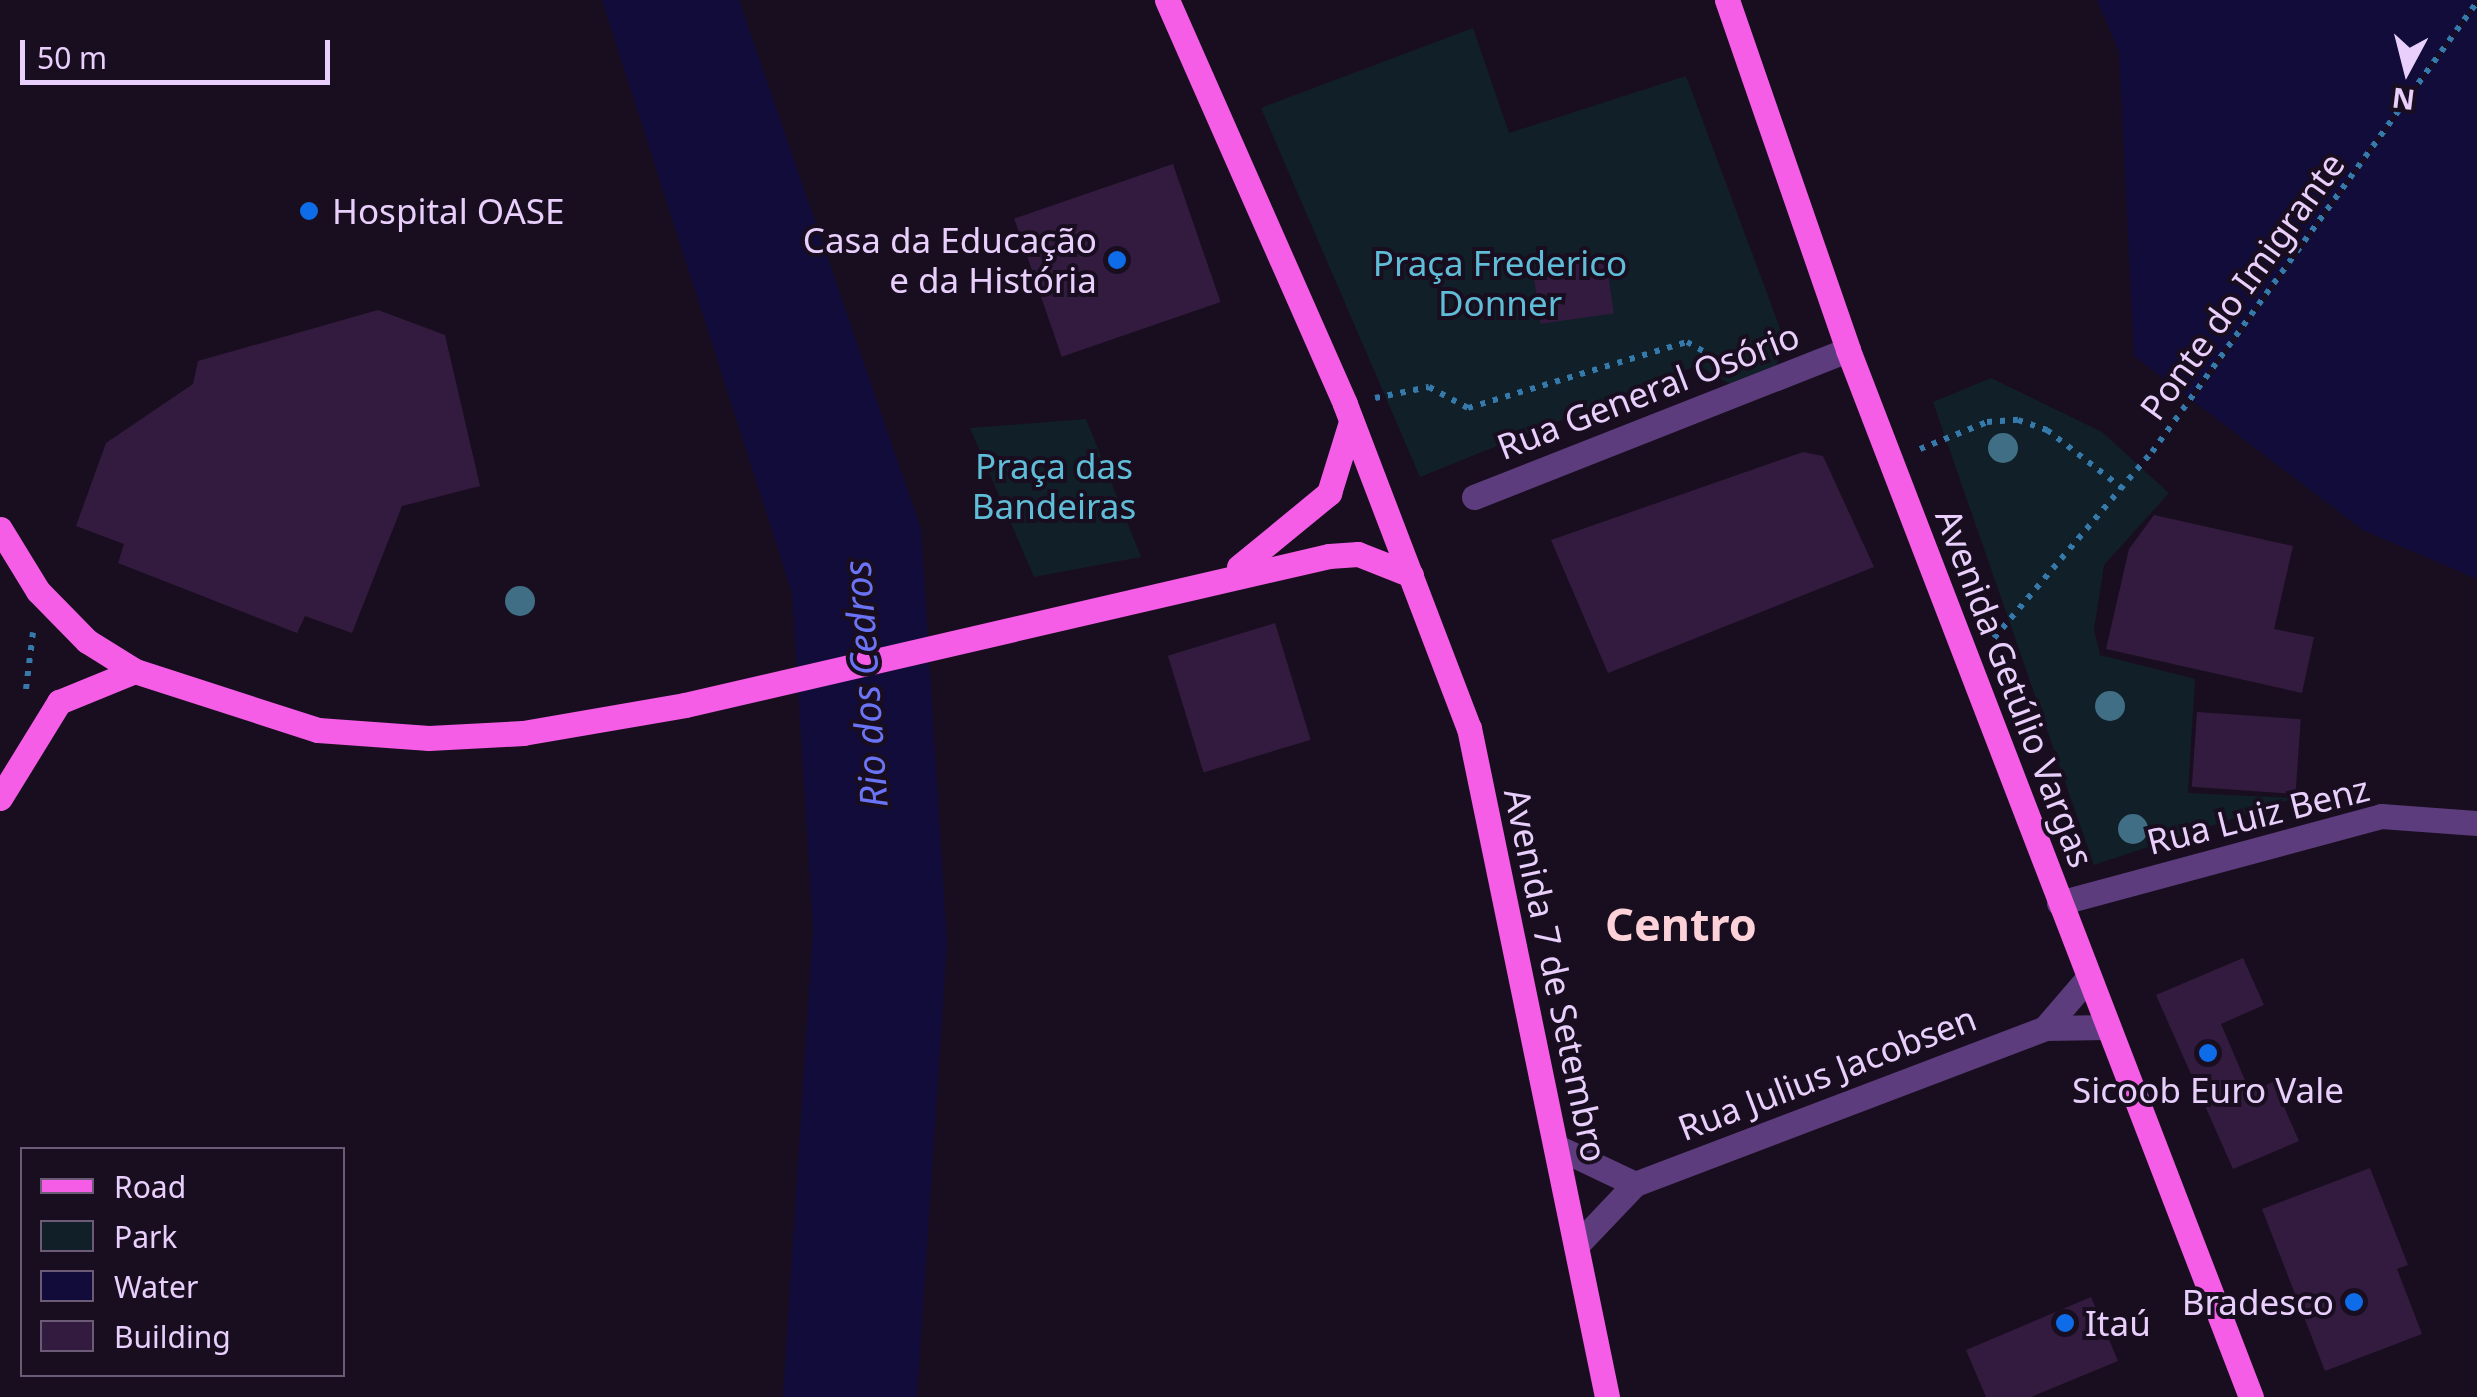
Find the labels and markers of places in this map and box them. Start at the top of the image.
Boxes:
place label: Hospital OASE [332,190,565,232]
marker: Hospital OASE [296,198,322,224]
place label: Casa da Educação e da História [803,219,1097,301]
marker: Casa da Educação e da História [1106,249,1128,271]
marker: Sicoob Euro Vale [2197,1042,2219,1064]
place label: Sicoob Euro Vale [2072,1069,2344,1111]
place label: Bradesco [2182,1281,2334,1323]
marker: Bradesco [2343,1291,2365,1313]
place label: Itaú [2085,1302,2151,1344]
marker: Itaú [2054,1312,2076,1334]

